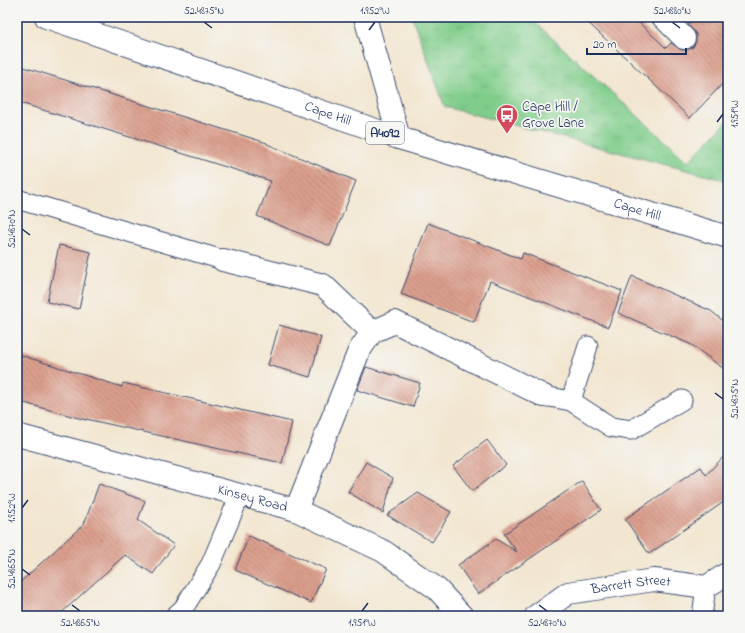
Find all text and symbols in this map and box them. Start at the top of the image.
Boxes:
text: 52.4875°N [184,4,224,19]
text: 1.952°W [360,4,390,19]
text: 52.4880°N [653,4,691,19]
scale bar [587,30,686,56]
text: 20 m [593,36,616,54]
street label: Cape Hill [302,96,354,131]
place label: Cape Hill / Grove Lane [522,97,585,134]
text: 1.951°W [728,100,743,128]
bus stop icon: Cape Hill / Grove Lane [494,102,520,135]
road number: A4092 [366,122,404,144]
street label: Cape Hill [611,193,663,227]
text: 52.4870°N [5,210,20,248]
text: 52.4875°N [728,379,743,419]
street label: Kinsey Road [215,479,290,518]
text: 1.952°W [5,493,20,523]
text: 52.4865°N [5,549,20,589]
street label: Barrett Street [589,570,672,600]
text: 52.4865°N [60,616,100,631]
text: 1.951°W [348,616,376,631]
text: 52.4870°N [528,616,566,631]

